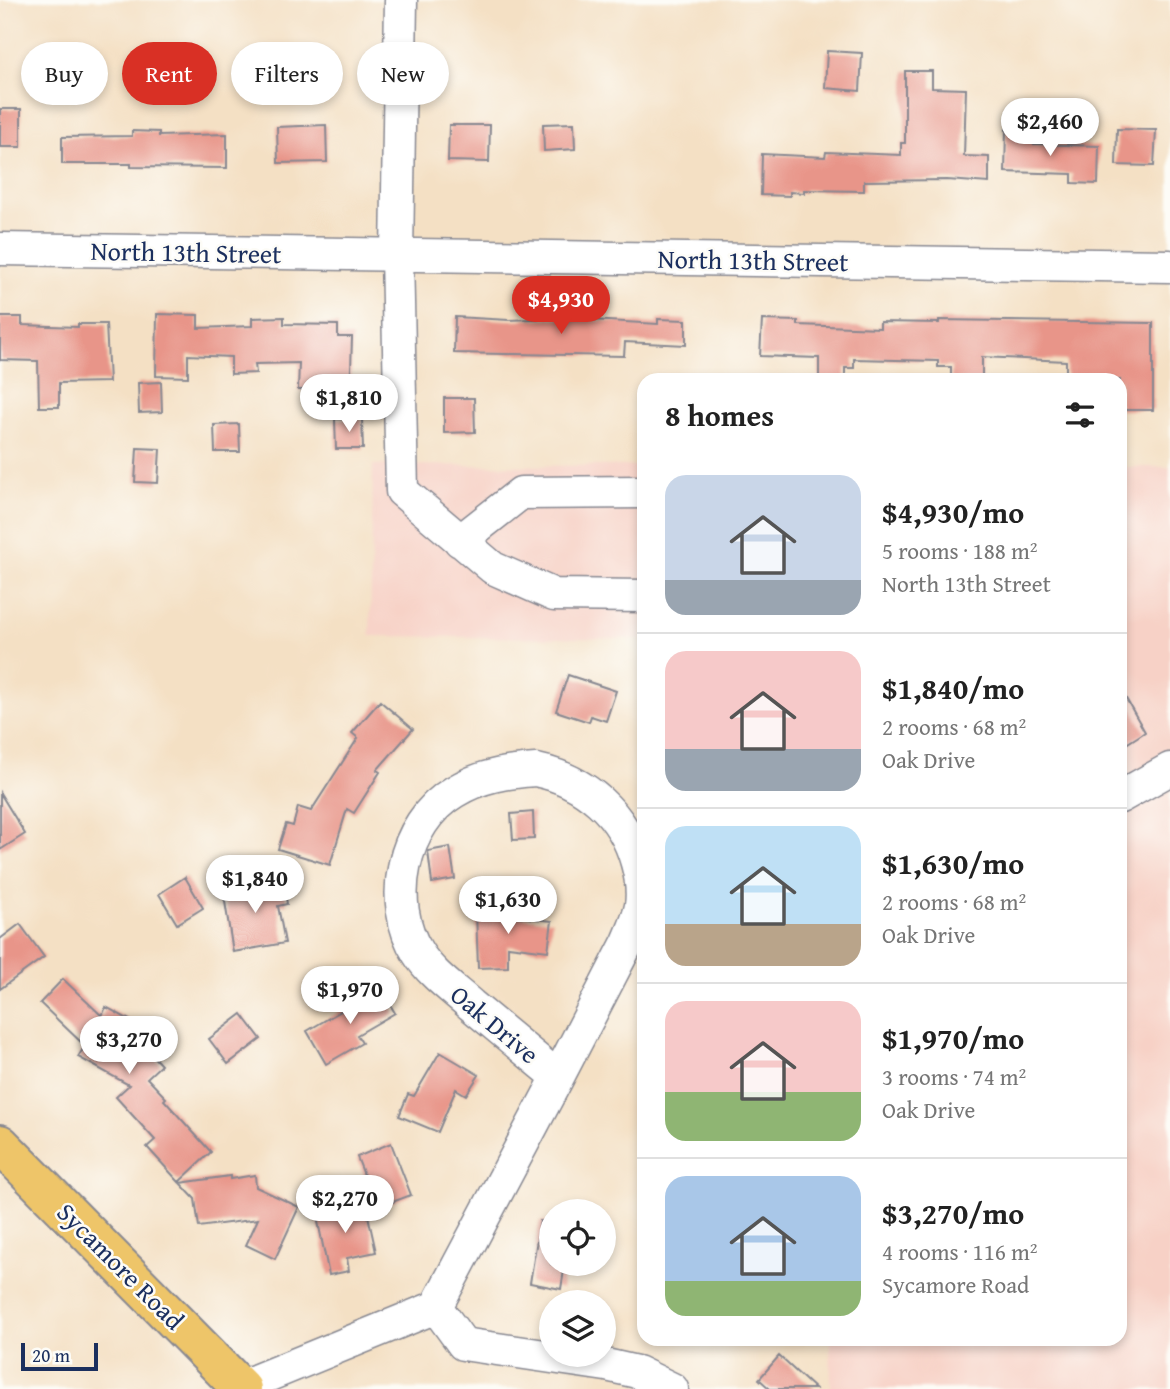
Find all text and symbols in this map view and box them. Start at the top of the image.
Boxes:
chip: Buy [21,42,108,105]
chip: Rent [122,42,217,105]
chip: Filters [231,42,343,105]
chip: New [357,42,449,105]
pin: $2,460 [993,99,1107,158]
text: $2,460 [1017,104,1083,137]
street label: North 13th Street [90,231,282,273]
street label: North 13th Street [657,239,849,281]
pin: $4,930 [504,276,618,336]
text: $4,930 [528,282,594,315]
pin: $1,810 [292,374,406,434]
text: $1,810 [316,380,382,413]
text: 8 homes [665,393,774,437]
icon: filters [1061,396,1099,434]
text: $4,930/mo [882,490,1024,534]
icon: home [721,503,805,587]
text: 5 rooms · 188 m² [882,534,1037,567]
text: North 13th Street [882,567,1051,600]
text: $1,840/mo [882,666,1024,710]
icon: home [721,679,805,763]
text: 2 rooms · 68 m² [882,710,1026,743]
text: Oak Drive [882,743,975,776]
text: $1,630/mo [882,841,1024,885]
icon: home [721,854,805,938]
pin: $1,840 [198,856,312,915]
text: $1,840 [222,861,288,894]
pin: $1,630 [451,876,565,936]
text: $1,630 [475,882,541,915]
text: 2 rooms · 68 m² [882,885,1026,918]
text: Oak Drive [882,918,975,951]
pin: $1,970 [293,967,407,1026]
text: $1,970 [317,972,383,1005]
street label: Oak Drive [442,975,548,1073]
pin: $3,270 [72,1016,186,1076]
text: $1,970/mo [882,1016,1024,1060]
text: $3,270 [96,1022,162,1055]
icon: home [721,1029,805,1113]
text: 3 rooms · 74 m² [882,1060,1026,1093]
text: Oak Drive [882,1093,975,1126]
pin: $2,270 [288,1176,402,1235]
text: $2,270 [312,1181,378,1214]
text: $3,270/mo [882,1191,1024,1235]
street label: Sycamore Road [48,1193,194,1339]
map controls [539,1199,616,1367]
button: locate [539,1199,616,1276]
icon: home [721,1204,805,1288]
text: 4 rooms · 116 m² [882,1235,1037,1268]
text: Sycamore Road [882,1268,1029,1301]
button: layers [539,1290,616,1367]
scale bar [21,1340,98,1372]
text: 20 m [32,1341,70,1369]

